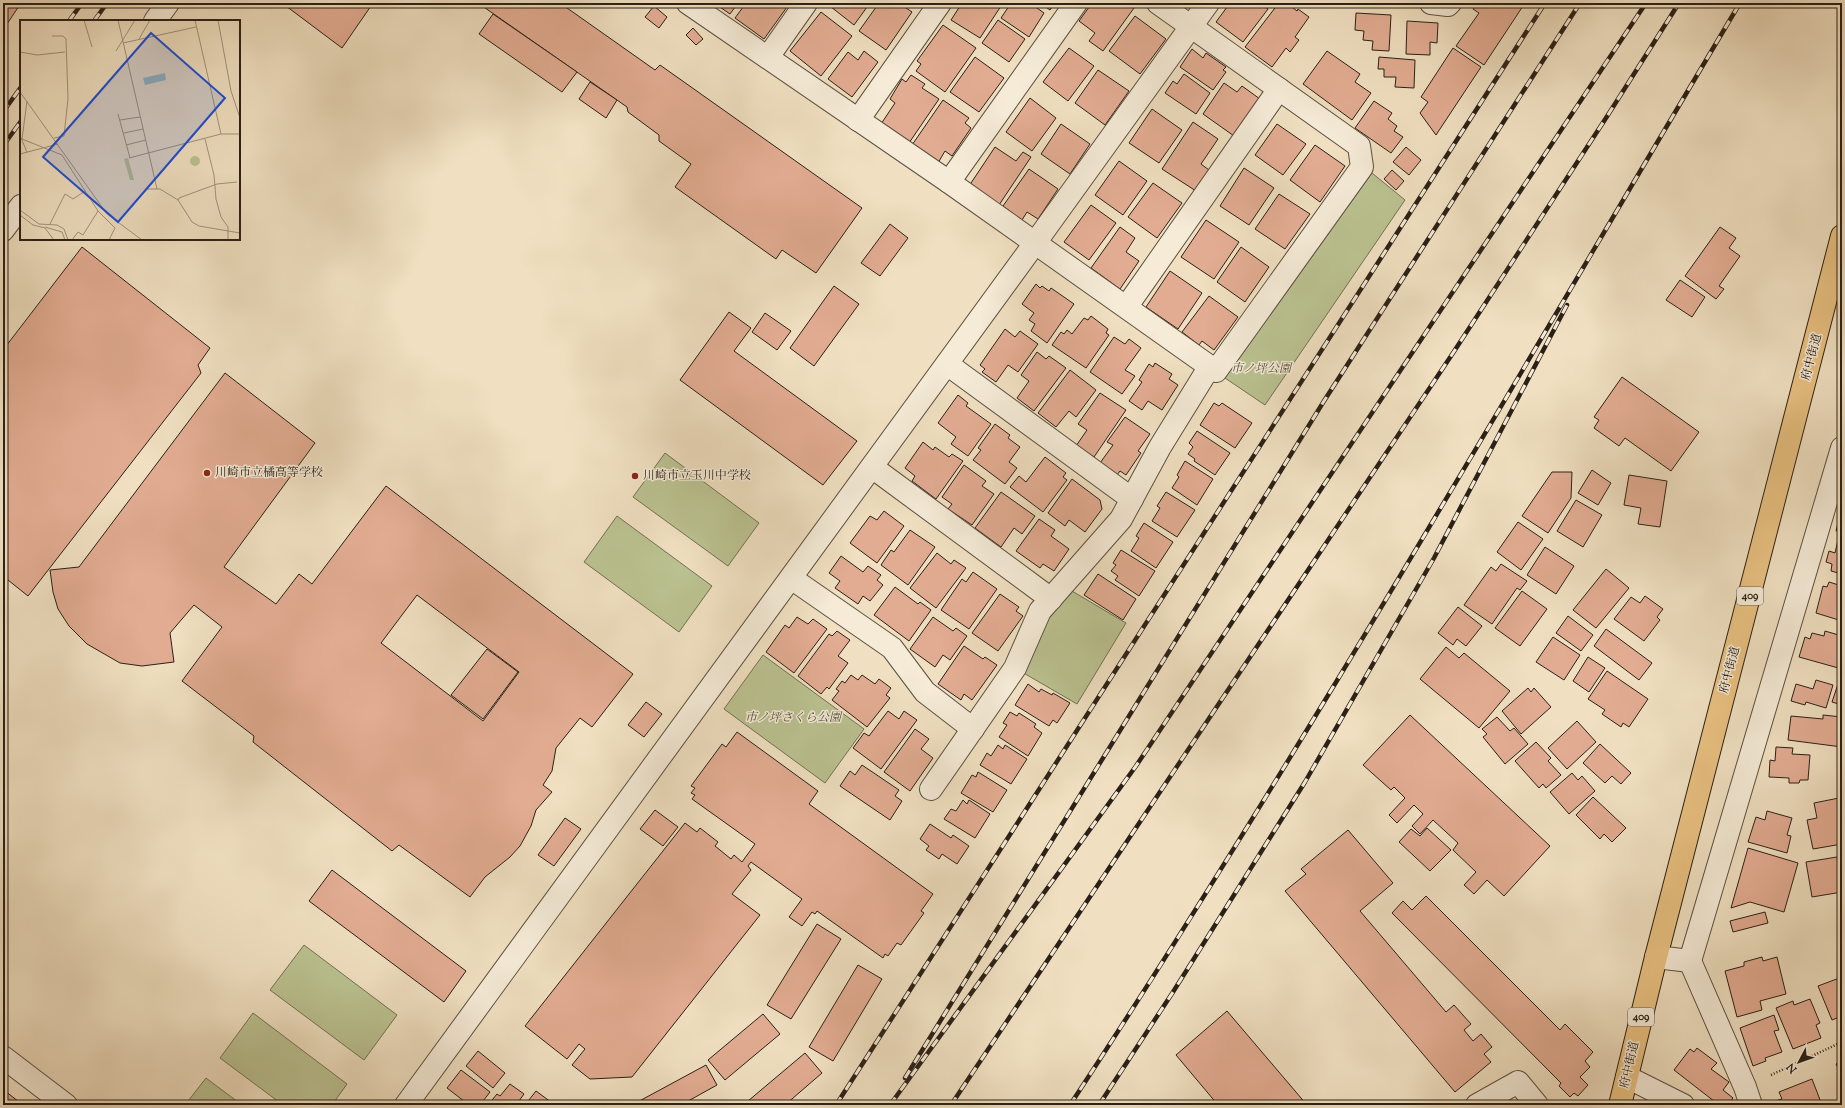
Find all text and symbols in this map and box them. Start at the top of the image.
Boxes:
inset map [20,20,240,240]
street label: 府中街道 [1797,331,1827,383]
park label: 市ノ坪公園 [1231,360,1293,378]
place label: 川崎市立橘高等学校 [215,464,323,482]
place label: 川崎市立玉川中学校 [643,467,751,485]
marker: 川崎市立橘高等学校 [202,468,212,478]
marker: 川崎市立玉川中学校 [630,471,640,481]
road number: 409 [1737,587,1763,605]
street label: 府中街道 [1715,644,1745,696]
park label: 市ノ坪さくら公園 [745,709,843,727]
road number: 409 [1628,1008,1654,1026]
street label: 府中街道 [1616,1040,1644,1090]
north arrow [1779,1042,1819,1082]
text: N [1783,1059,1802,1077]

